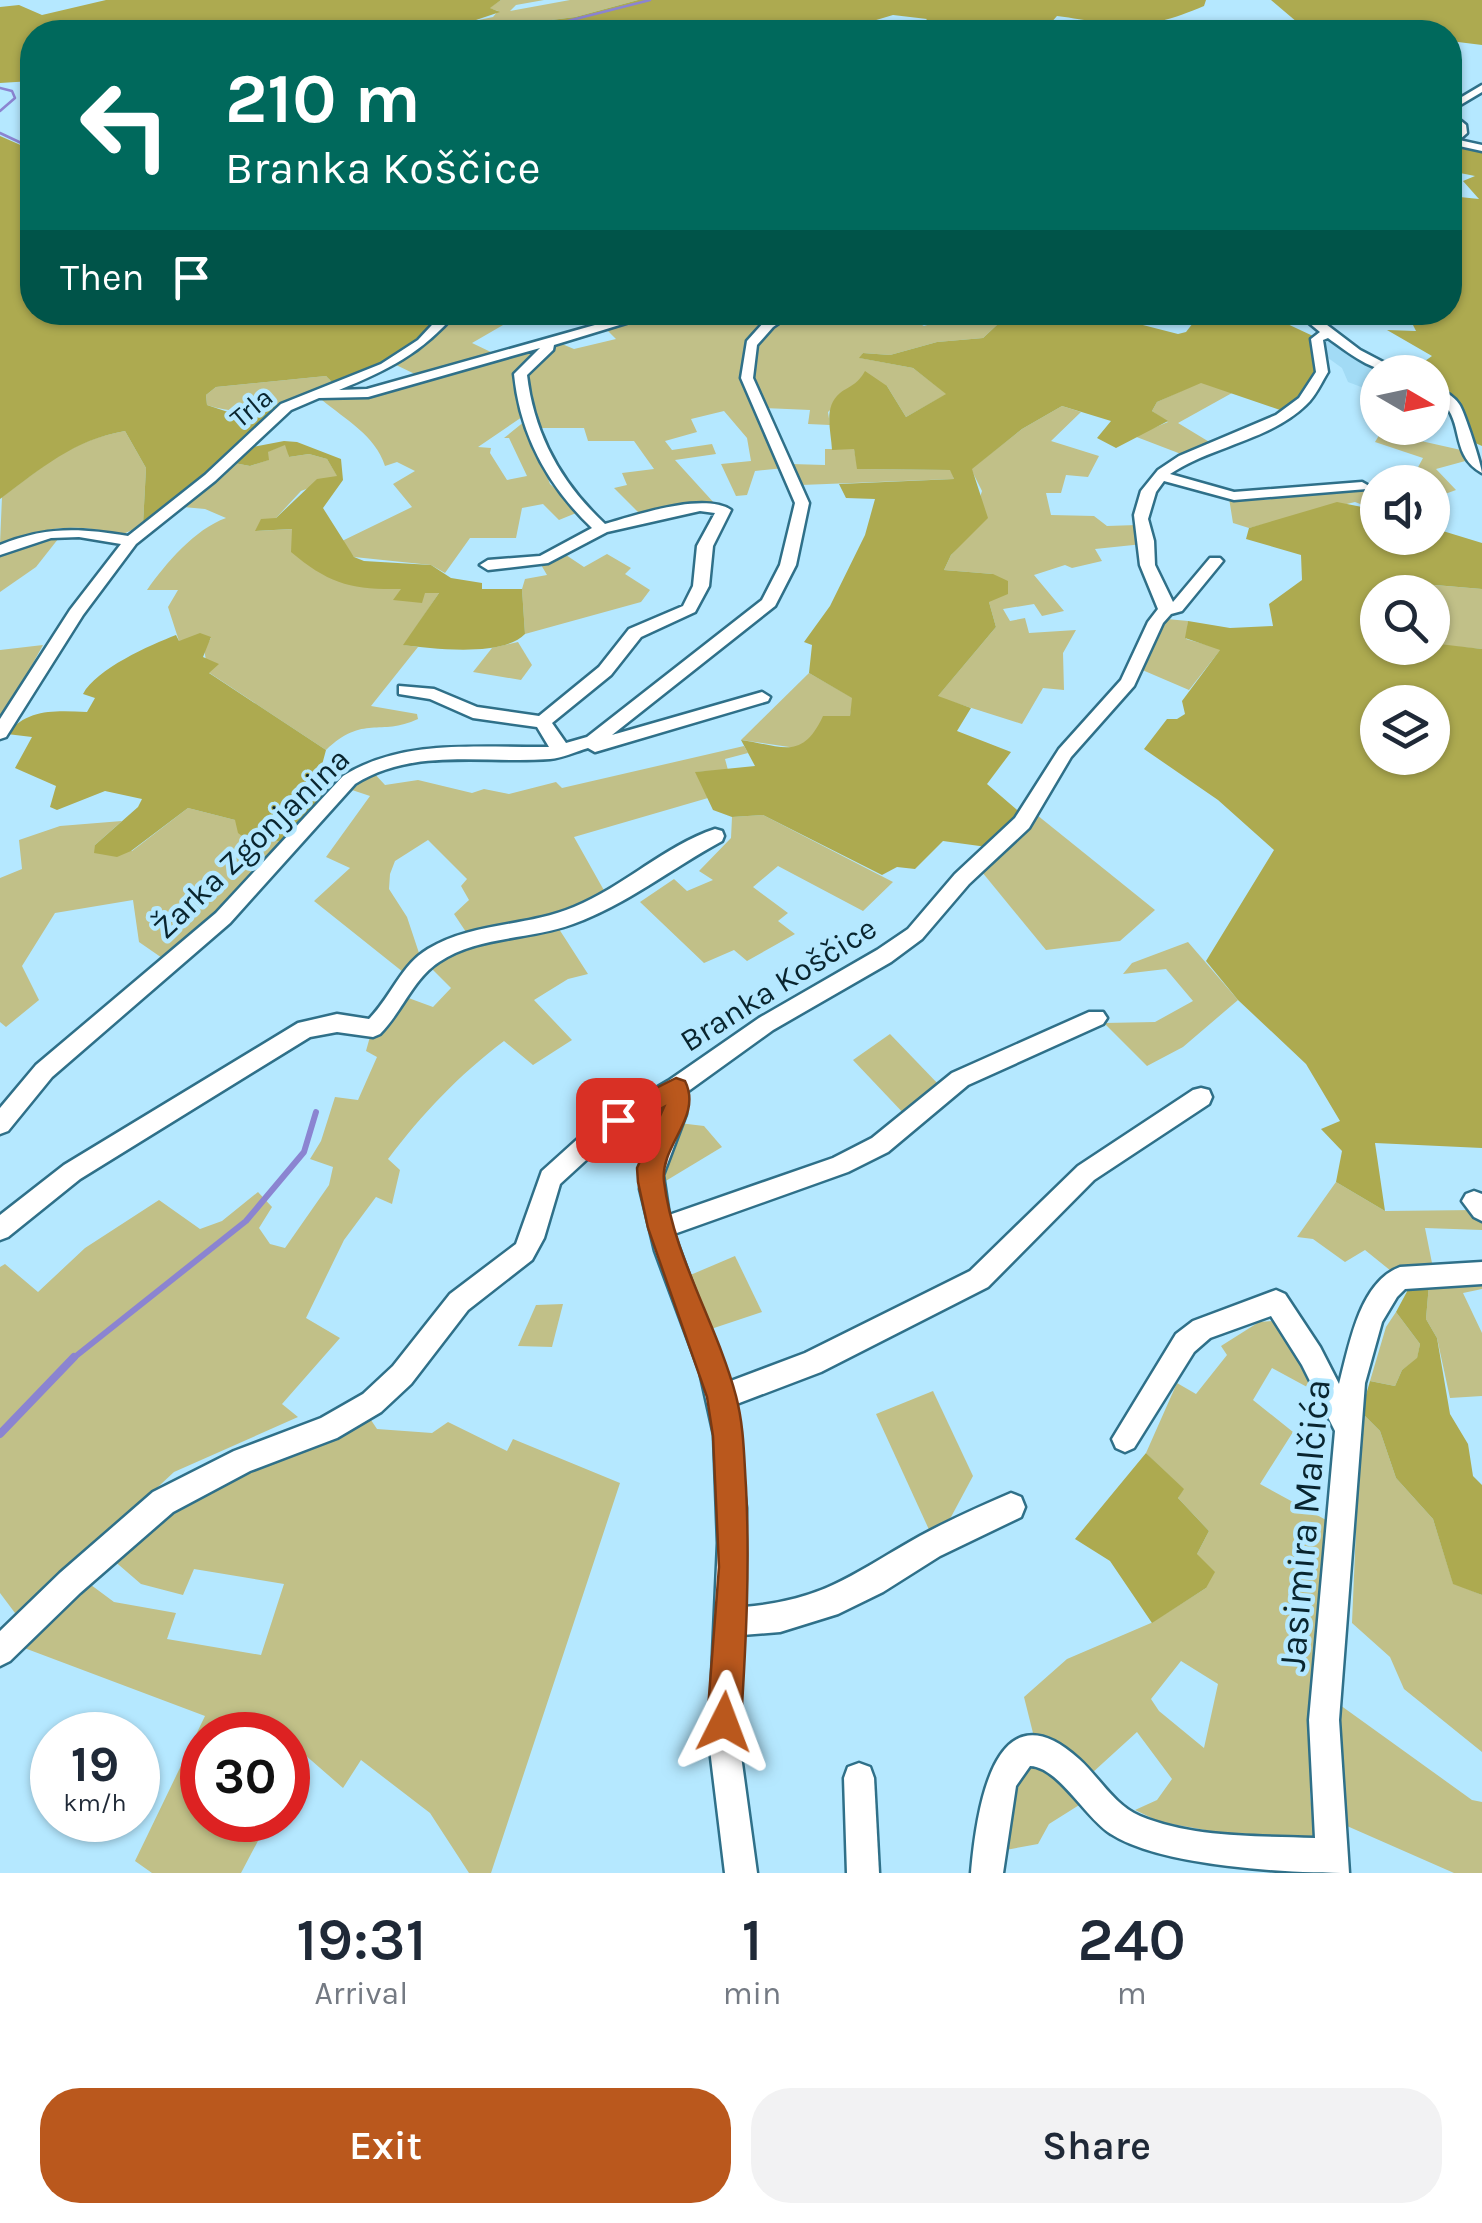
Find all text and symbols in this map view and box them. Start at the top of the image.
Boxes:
text: 210 m [225,58,421,140]
icon: left [60,60,190,190]
text: Branka Koščice [225,142,541,194]
icon: arrive [164,250,219,305]
text: Then [60,255,144,300]
north arrow [1360,355,1450,445]
map controls [1360,355,1450,775]
street label: Trla [223,380,279,435]
button: sound [1360,465,1450,555]
button: search [1360,575,1450,665]
button: layers [1360,685,1450,775]
street label: Žarka Zgonjanina [145,740,357,946]
street label: Branka Koščice [673,909,883,1060]
pin [576,1078,661,1163]
icon: arrive [591,1093,646,1148]
street label: Jasimira Malčića [1269,1377,1340,1673]
position arrow [672,1670,776,1774]
speed limit sign: 30 [180,1712,310,1842]
text: 19 [71,1735,119,1794]
text: km/h [63,1788,127,1817]
text: 19:31 [296,1905,427,1975]
text: 1 [742,1905,763,1975]
text: 240 [1078,1905,1186,1975]
text: Arrival [314,1975,408,2012]
text: min [723,1975,781,2012]
text: m [1117,1975,1147,2012]
button: Exit [40,2088,731,2203]
button: Share [751,2088,1442,2203]

